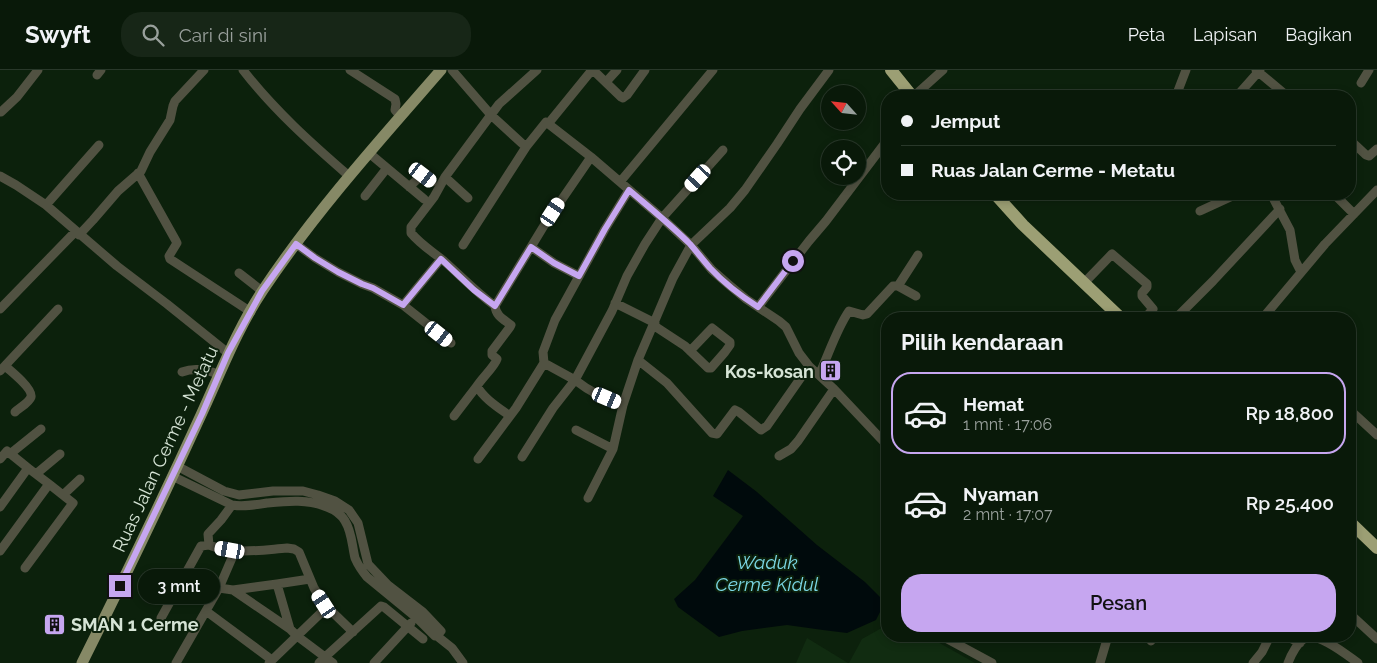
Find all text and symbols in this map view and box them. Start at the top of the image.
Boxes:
search box [121,12,471,57]
text: Swyft [25,20,91,49]
icon: search [139,21,167,49]
text: Cari di sini [179,24,267,46]
text: Peta [1128,24,1165,45]
text: Lapisan [1193,24,1257,45]
text: Bagikan [1285,24,1352,45]
north arrow [821,85,866,130]
map controls [821,85,866,185]
text: Jemput [931,110,1000,132]
button: locate [821,140,866,185]
text: Ruas Jalan Cerme - Metatu [931,159,1175,181]
car [406,160,439,190]
car [682,162,713,194]
car [538,195,567,229]
route start [782,250,804,272]
car [422,319,455,349]
text: Pilih kendaraan [901,329,1063,355]
street label: Ruas Jalan Cerme - Metatu [108,343,222,555]
building icon: Kos-kosan [818,359,842,383]
place label: Kos-kosan [725,361,814,382]
car [590,385,623,411]
icon: car [903,391,948,436]
text: Hemat [963,393,1024,415]
text: Rp 18,800 [1246,402,1334,424]
text: 1 mnt · 17:06 [963,415,1052,434]
icon: car [903,481,948,526]
text: Nyaman [963,483,1039,505]
text: Rp 25,400 [1246,492,1334,514]
text: 2 mnt · 17:07 [963,505,1052,524]
car [213,540,246,560]
water label: Waduk Cerme Kidul [715,551,819,595]
callout: 3 mnt [138,568,220,604]
button: Pesan [901,574,1336,632]
route end [109,575,131,597]
text: 3 mnt [158,577,200,596]
car [309,587,338,621]
building icon: SMAN 1 Cerme [43,612,67,636]
place label: SMAN 1 Cerme [71,614,199,635]

